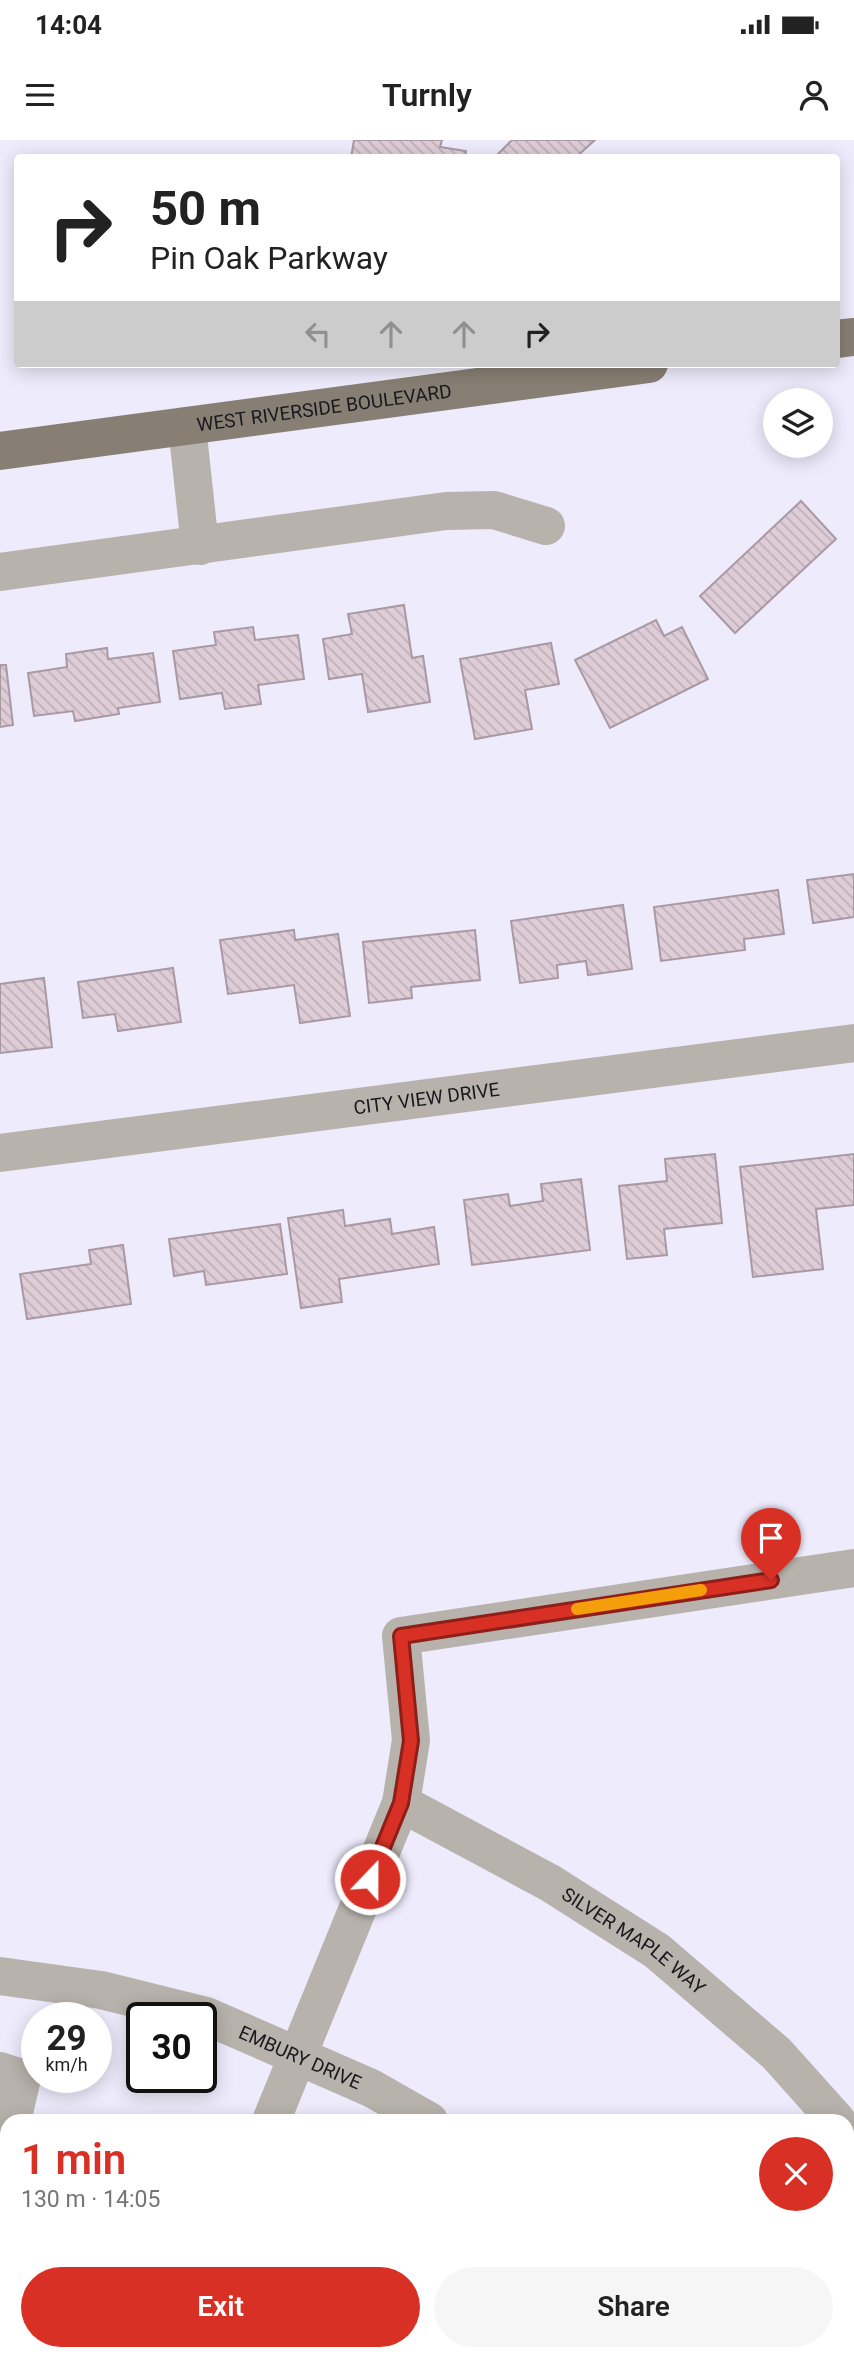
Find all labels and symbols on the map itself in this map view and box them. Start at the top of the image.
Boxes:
street label: WEST RIVERSIDE BOULEVARD [195,380,453,437]
street label: CITY VIEW DRIVE [352,1078,501,1119]
pin [741,1508,801,1580]
position arrow [333,1842,407,1916]
street label: SILVER MAPLE WAY [557,1883,711,2000]
speed limit sign: 30 [126,2002,217,2093]
street label: EMBURY DRIVE [235,2021,365,2094]

